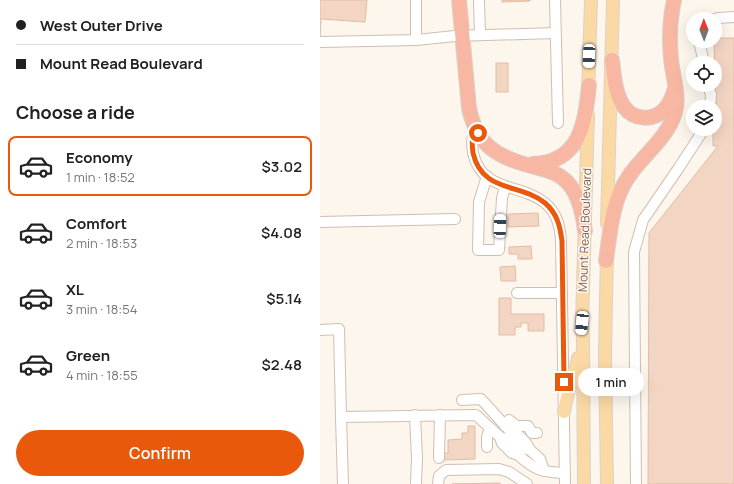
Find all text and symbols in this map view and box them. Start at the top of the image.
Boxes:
north arrow [686,12,722,48]
map controls [686,12,722,136]
text: West Outer Drive [40,15,163,36]
car [583,44,595,68]
text: Mount Read Boulevard [40,53,203,74]
button: locate [686,56,722,92]
text: Choose a ride [16,100,135,124]
button: layers [686,100,722,136]
route start [469,124,487,142]
text: Economy [66,147,133,168]
icon: car [18,148,54,184]
text: $3.02 [261,156,302,177]
text: 1 min · 18:52 [66,168,135,186]
street label: Mount Read Boulevard [574,168,595,292]
text: Comfort [66,213,127,234]
icon: car [18,214,54,250]
car [494,214,506,238]
text: $4.08 [261,222,302,243]
text: 2 min · 18:53 [66,234,137,252]
text: XL [66,279,84,300]
icon: car [18,280,54,316]
text: $5.14 [266,288,302,309]
text: 3 min · 18:54 [66,300,137,318]
car [575,310,589,336]
text: Green [66,345,110,366]
icon: car [18,346,54,382]
text: $2.48 [262,354,302,375]
text: 4 min · 18:55 [66,366,138,384]
callout: 1 min [578,368,644,396]
route end [555,373,573,391]
text: 1 min [596,373,627,391]
button: Confirm [16,430,304,476]

